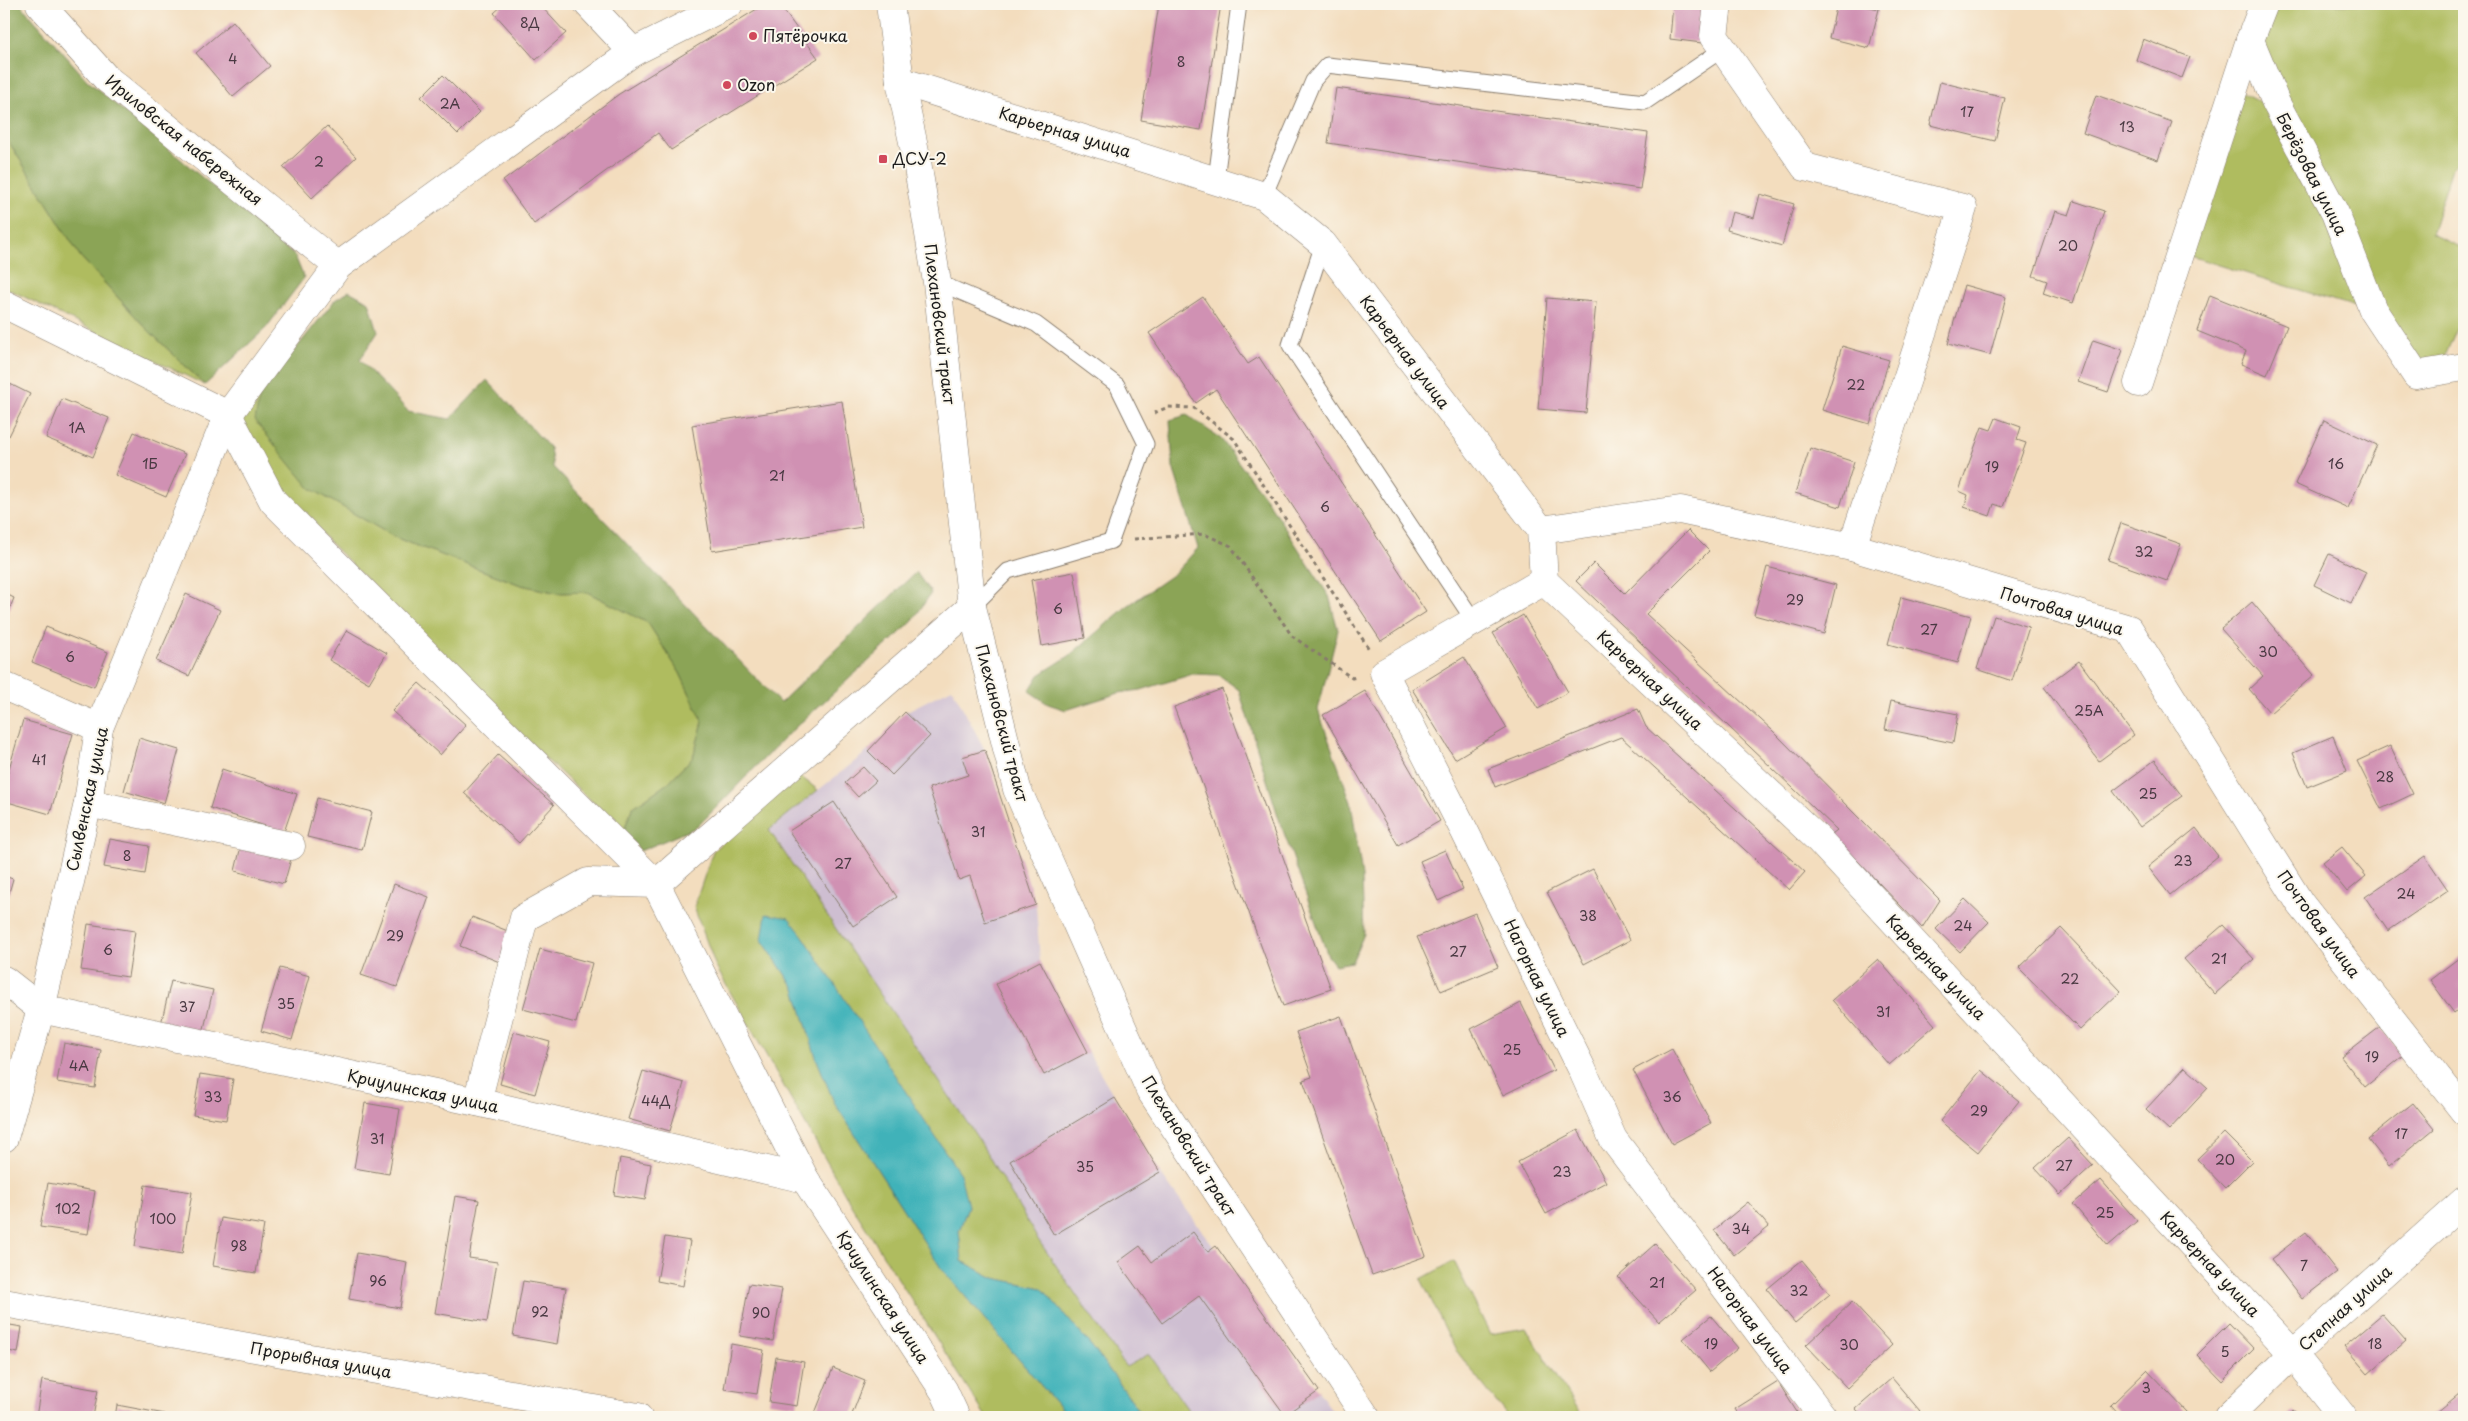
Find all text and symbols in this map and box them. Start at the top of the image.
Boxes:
house number: 8Д [520,12,540,33]
place label: Пятёрочка [763,23,848,47]
marker: Пятёрочка [747,30,759,42]
house number: 4 [228,48,238,69]
house number: 8 [1177,51,1185,72]
street label: Ириловская набережная [101,68,268,210]
place label: Ozon [737,72,775,96]
marker: Ozon [721,79,733,91]
house number: 2А [440,93,461,114]
street label: Карьерная улица [996,100,1134,163]
house number: 17 [1960,101,1974,122]
street label: Берёзовая улица [2272,108,2354,239]
house number: 13 [2119,116,2135,137]
place label: ДСУ-2 [892,146,947,170]
house number: 2 [314,151,324,172]
marker: ДСУ-2 [877,153,889,165]
house number: 20 [2058,235,2078,256]
street label: Плехановский тракт [919,242,963,406]
street label: Карьерная улица [1355,289,1457,413]
house number: 22 [1847,374,1865,395]
house number: 1А [68,417,86,438]
house number: 1Б [142,453,158,474]
house number: 16 [2328,453,2344,474]
house number: 19 [1985,456,1999,477]
house number: 21 [769,465,785,486]
house number: 6 [1320,496,1330,517]
house number: 32 [2135,541,2153,562]
street label: Почтовая улица [1998,580,2127,640]
house number: 29 [1786,589,1804,610]
house number: 6 [1053,598,1063,619]
house number: 27 [1920,619,1938,640]
street label: Карьерная улица [1592,624,1709,735]
street label: Плехановский тракт [970,641,1036,804]
house number: 30 [2258,641,2278,662]
house number: 6 [65,646,75,667]
house number: 25А [2074,700,2104,721]
street label: Сылвенская улица [59,724,113,873]
house number: 41 [32,749,46,770]
house number: 28 [2376,766,2394,787]
house number: 25 [2139,783,2157,804]
house number: 31 [971,821,985,842]
house number: 8 [123,845,131,866]
house number: 23 [2174,850,2192,871]
house number: 27 [834,853,852,874]
street label: Почтовая улица [2273,865,2367,982]
house number: 24 [2397,883,2415,904]
house number: 38 [1579,905,1597,926]
street label: Карьерная улица [1881,908,1992,1025]
street label: Нагорная улица [1499,915,1577,1040]
house number: 24 [1954,915,1972,936]
house number: 29 [386,925,404,946]
house number: 6 [103,939,113,960]
house number: 27 [1449,941,1467,962]
house number: 21 [2211,948,2227,969]
house number: 22 [2061,968,2079,989]
house number: 35 [277,993,295,1014]
house number: 37 [179,996,196,1017]
house number: 31 [1876,1001,1890,1022]
house number: 25 [1503,1039,1521,1060]
house number: 19 [2365,1046,2379,1067]
house number: 4А [69,1055,89,1076]
street label: Криулинская улица [345,1062,501,1118]
street label: Плехановский тракт [1137,1070,1243,1221]
house number: 33 [204,1086,222,1107]
house number: 36 [1662,1086,1682,1107]
house number: 44Д [641,1090,671,1111]
house number: 29 [1970,1100,1988,1121]
house number: 17 [2394,1123,2408,1144]
house number: 31 [370,1128,384,1149]
house number: 20 [2215,1149,2235,1170]
house number: 27 [2055,1155,2073,1176]
house number: 35 [1076,1156,1094,1177]
house number: 23 [1553,1161,1571,1182]
house number: 102 [55,1198,81,1219]
house number: 25 [2096,1202,2114,1223]
street label: Карьерная улица [2155,1205,2266,1322]
house number: 100 [150,1208,176,1229]
house number: 34 [1732,1218,1750,1239]
street label: Криулинская улица [832,1225,936,1368]
house number: 98 [231,1235,247,1256]
house number: 7 [2300,1255,2308,1276]
street label: Степная улица [2292,1259,2396,1356]
street label: Нагорная улица [1703,1261,1799,1378]
house number: 96 [369,1270,387,1291]
house number: 21 [1649,1272,1665,1293]
house number: 32 [1790,1280,1808,1301]
house number: 92 [531,1301,549,1322]
house number: 90 [752,1302,770,1323]
house number: 19 [1704,1333,1718,1354]
house number: 18 [2367,1333,2383,1354]
house number: 30 [1839,1334,1859,1355]
street label: Прорывная улица [249,1335,394,1383]
house number: 5 [2220,1341,2230,1362]
house number: 3 [2141,1377,2151,1398]

